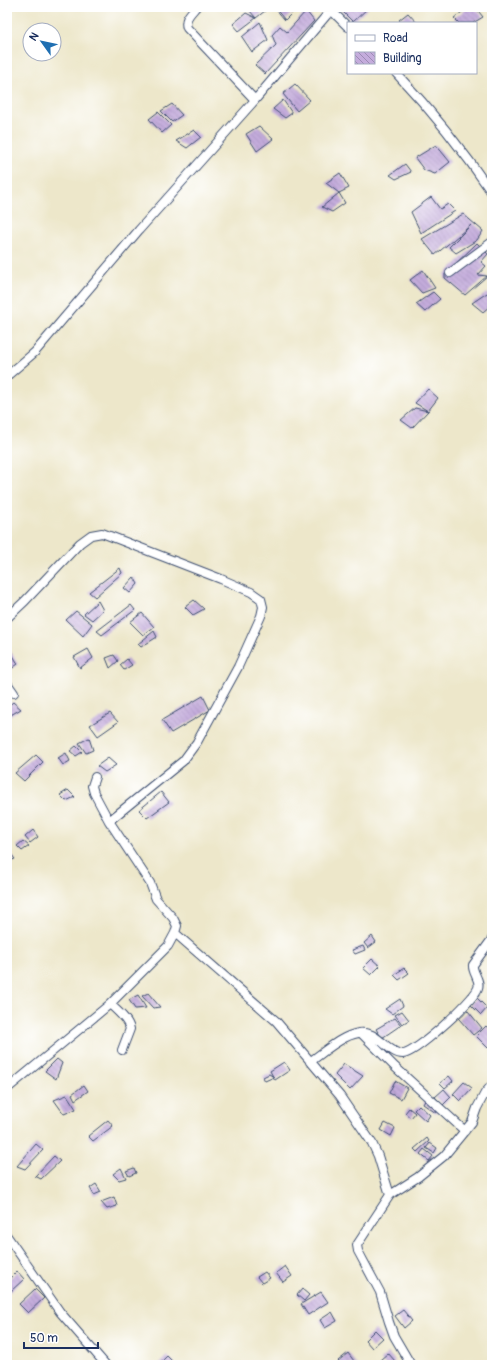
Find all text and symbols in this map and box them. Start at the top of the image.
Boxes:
north arrow [22,22,62,62]
legend [347,22,477,74]
text: N [27,30,42,43]
text: Road [383,31,408,46]
text: Building [383,51,422,66]
scale bar [24,1324,98,1350]
text: 50 m [30,1331,58,1346]

